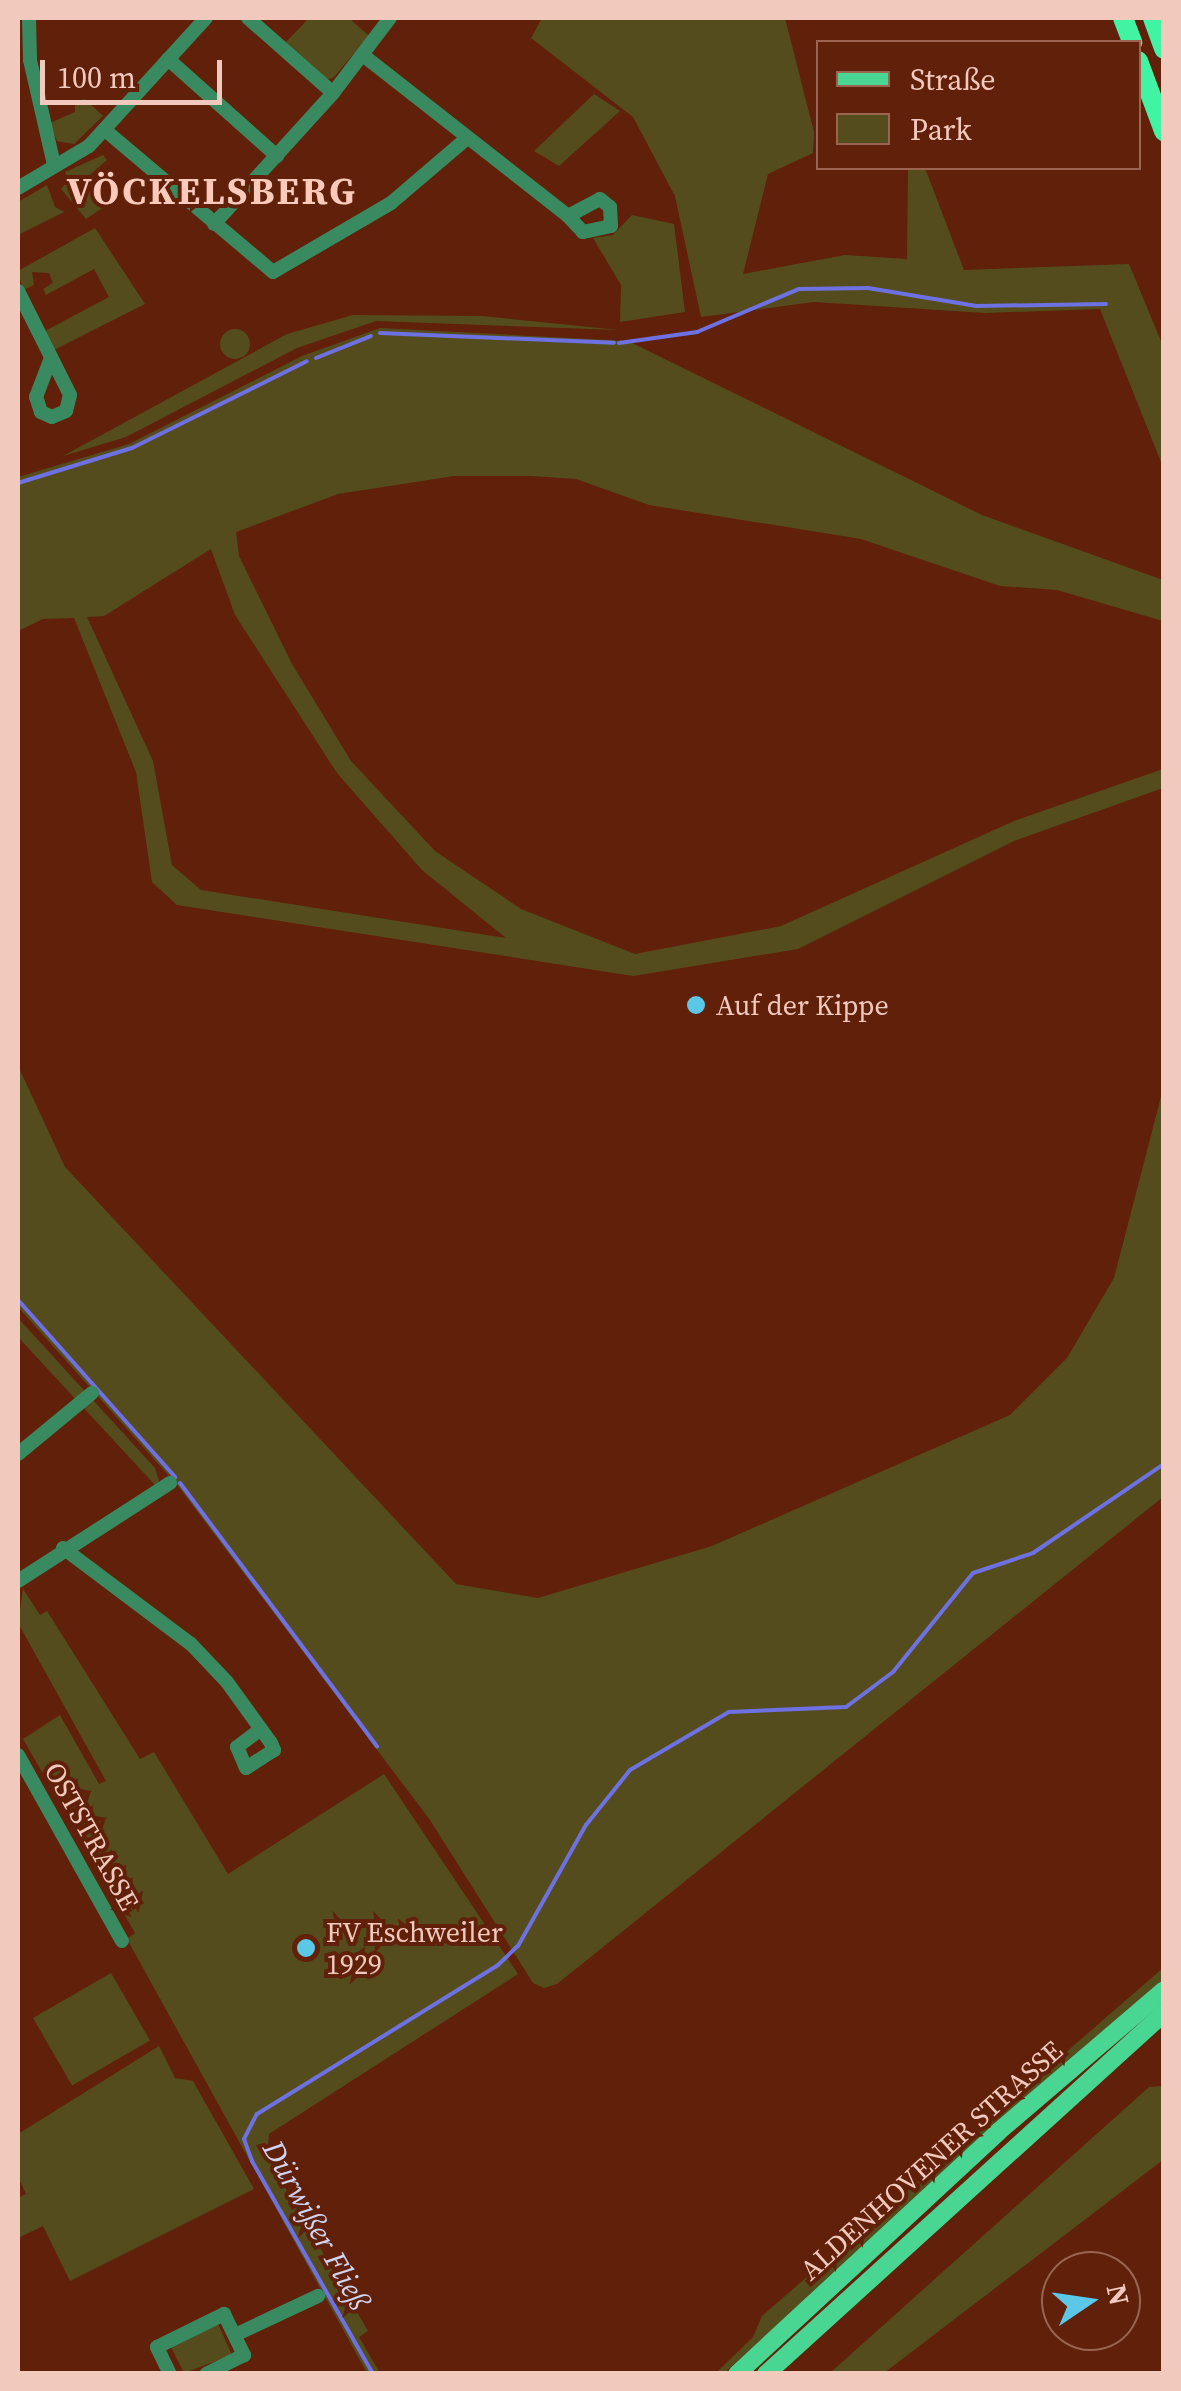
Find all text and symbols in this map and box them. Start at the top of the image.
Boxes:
scale bar [45,40,228,102]
legend [816,40,1141,170]
text: 100 m [57,57,136,98]
text: Straße [910,59,996,100]
text: Park [910,109,972,150]
district label: VÖCKELSBERG [67,169,357,215]
place label: Auf der Kippe [716,988,889,1022]
marker: Auf der Kippe [685,994,707,1016]
street label: OSTSTRASSE [38,1756,146,1916]
place label: FV Eschweiler 1929 [326,1915,504,1981]
marker: FV Eschweiler 1929 [295,1937,317,1959]
street label: ALDENHOVENER STRASSE [793,2033,1069,2287]
water label: Dürwißer Fließ [255,2134,377,2316]
north arrow [1041,2251,1141,2351]
text: N [1097,2280,1139,2309]

